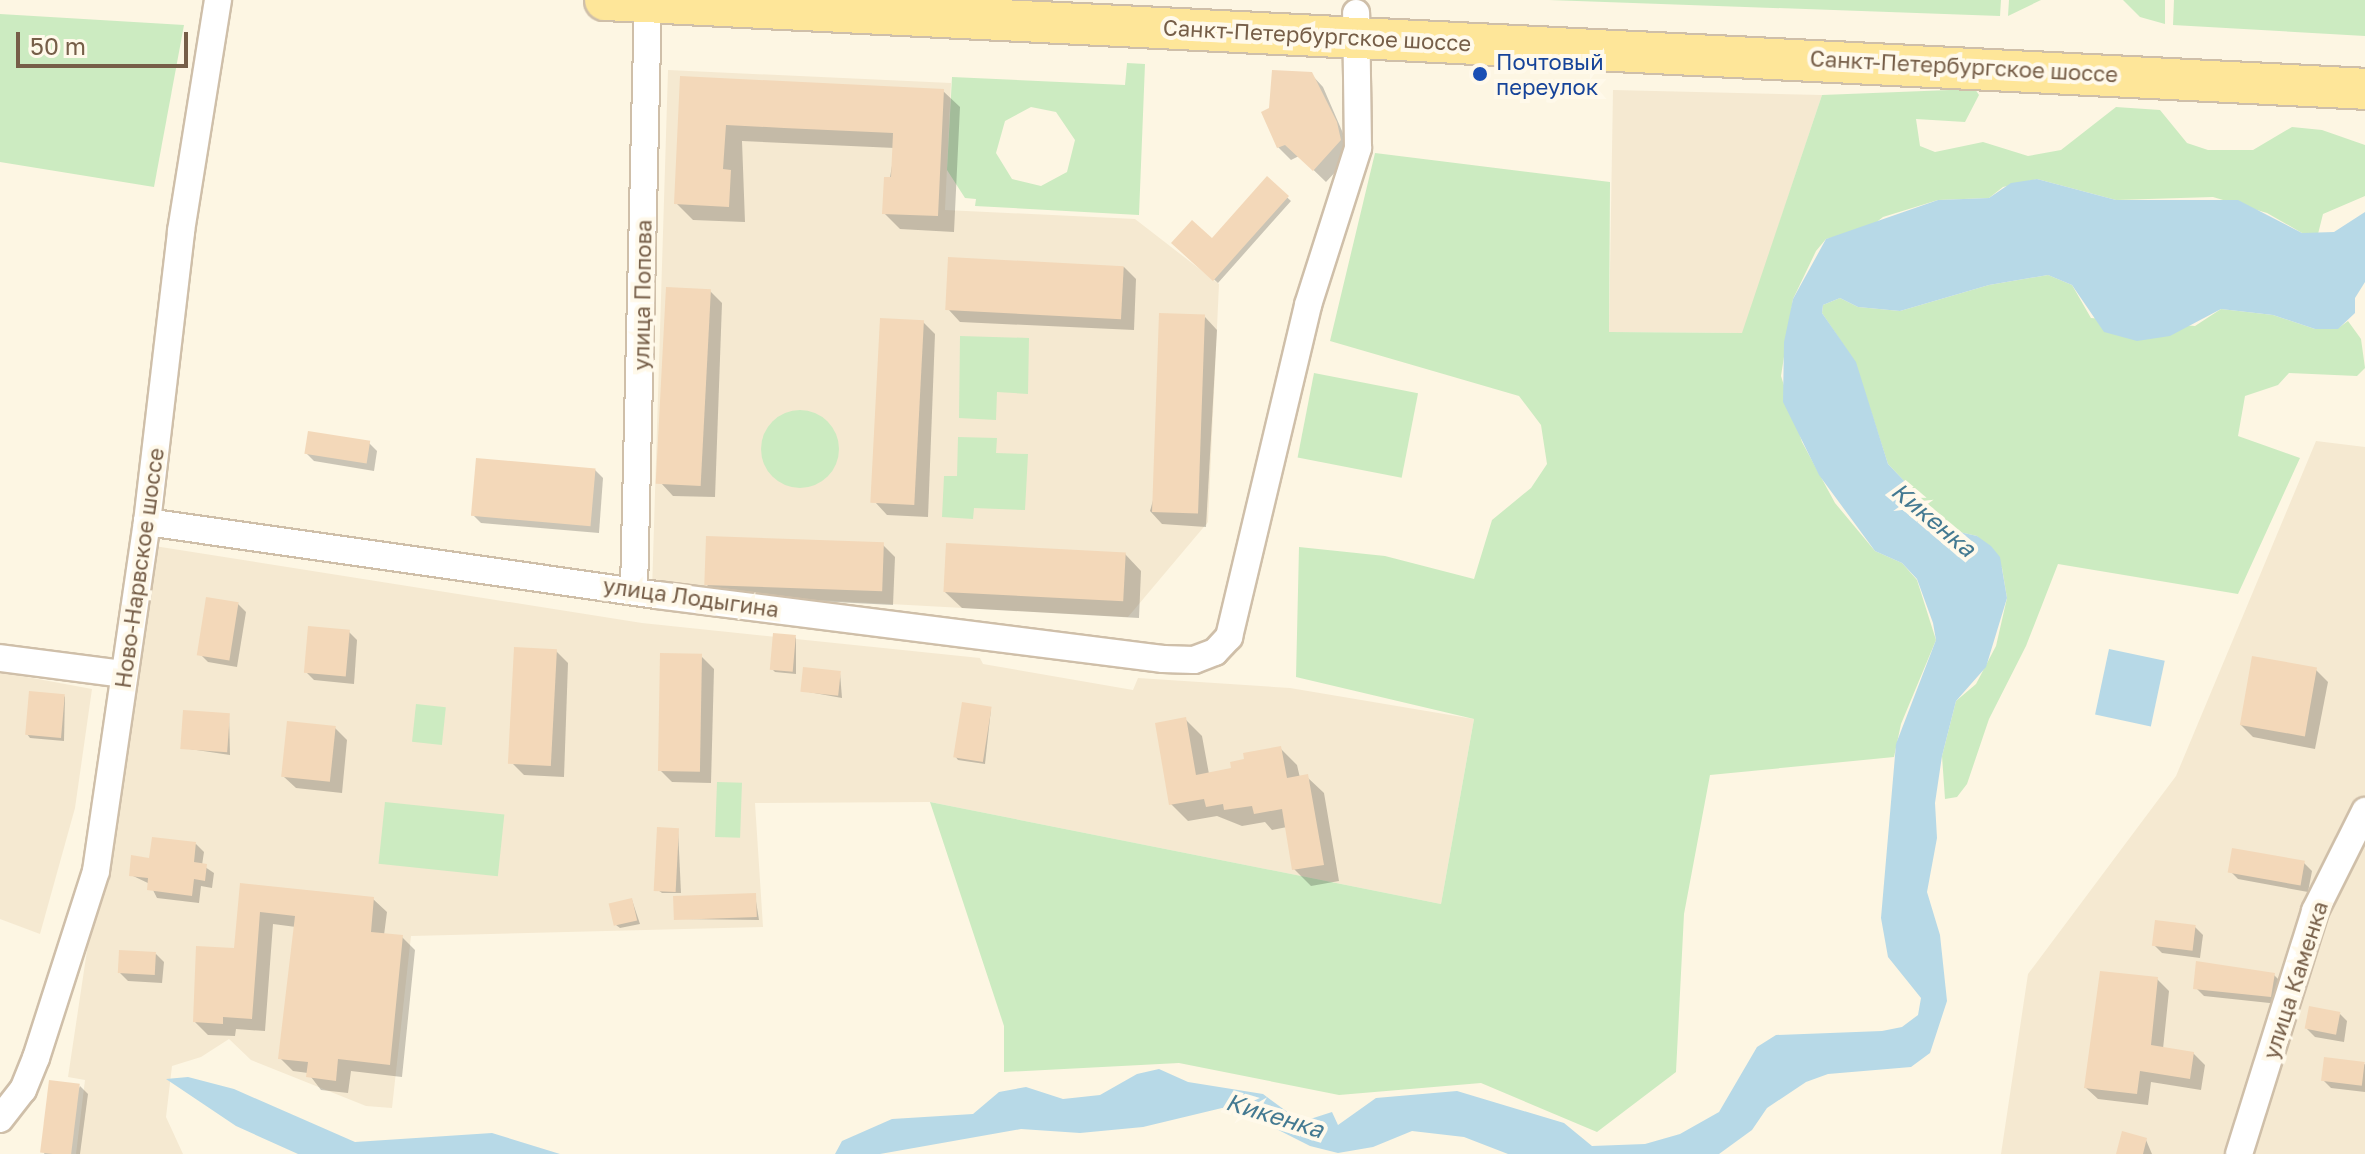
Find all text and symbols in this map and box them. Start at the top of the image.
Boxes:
street label: Санкт-Петербургское шоссе [1162,14,1472,56]
scale bar [20,16,192,66]
text: 50 m [30,31,86,60]
street label: Санкт-Петербургское шоссе [1809,45,2119,87]
place label: Почтовый переулок [1496,48,1604,100]
marker: Почтовый переулок [1471,65,1489,83]
street label: улица Попова [627,219,657,371]
street label: Ново-Нарвское шоссе [109,446,169,690]
water label: Кикенка [1886,476,1982,562]
street label: улица Лодыгина [601,572,781,622]
street label: улица Каменка [2257,898,2333,1062]
water label: Кикенка [1223,1087,1327,1143]

